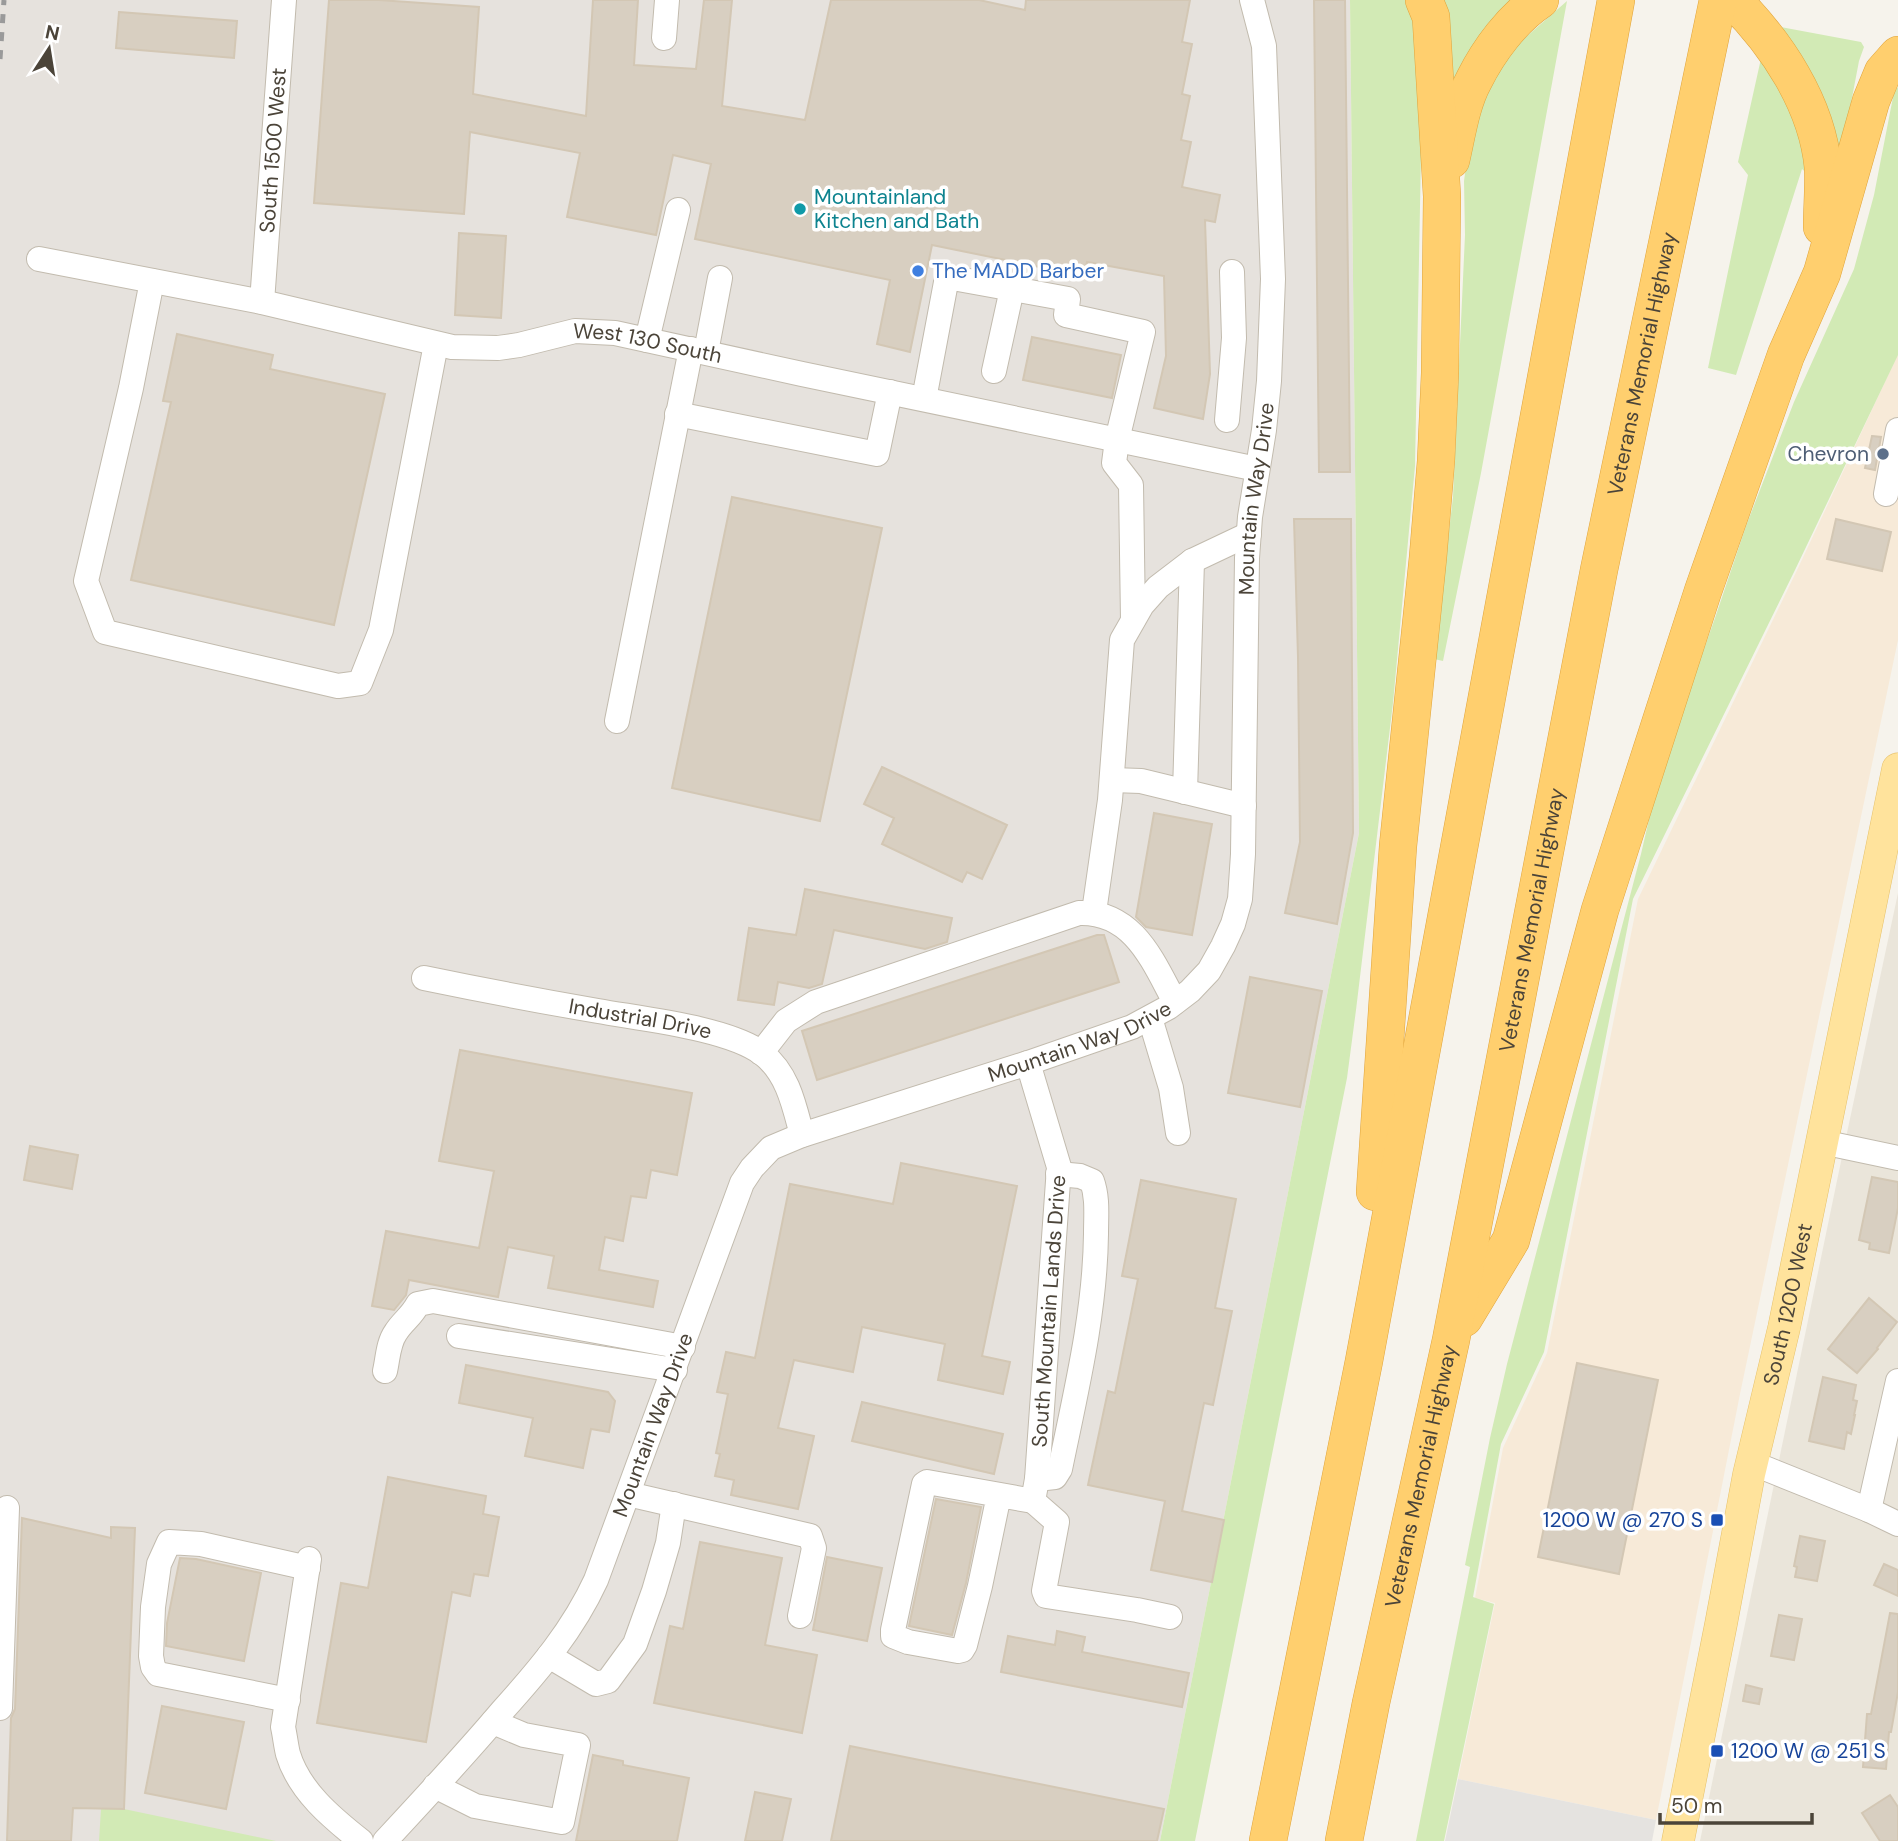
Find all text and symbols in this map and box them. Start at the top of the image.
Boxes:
north arrow [14,14,84,84]
text: N [43,19,62,47]
street label: South 1500 West [253,67,293,234]
place label: Mountainland Kitchen and Bath [814,183,979,235]
marker: Mountainland Kitchen and Bath [792,201,808,217]
street label: Veterans Memorial Highway [1601,229,1683,498]
place label: The MADD Barber [932,257,1104,285]
marker: The MADD Barber [910,263,926,279]
street label: West 130 South [572,317,725,370]
street label: Mountain Way Drive [1232,401,1281,595]
place label: Chevron [1787,440,1869,468]
marker: Chevron [1875,446,1891,462]
street label: Veterans Memorial Highway [1493,785,1571,1055]
street label: Industrial Drive [566,992,715,1046]
street label: Mountain Way Drive [984,994,1176,1089]
street label: South Mountain Lands Drive [1025,1174,1072,1448]
street label: South 1200 West [1757,1221,1819,1388]
street label: Mountain Way Drive [606,1329,700,1521]
street label: Veterans Memorial Highway [1378,1342,1464,1610]
place label: 1200 W @ 270 S [1543,1506,1703,1534]
marker: 1200 W @ 270 S [1709,1512,1725,1528]
place label: 1200 W @ 251 S [1731,1737,1886,1765]
marker: 1200 W @ 251 S [1709,1743,1725,1759]
scale bar [1660,1782,1812,1826]
text: 50 m [1671,1792,1722,1820]

